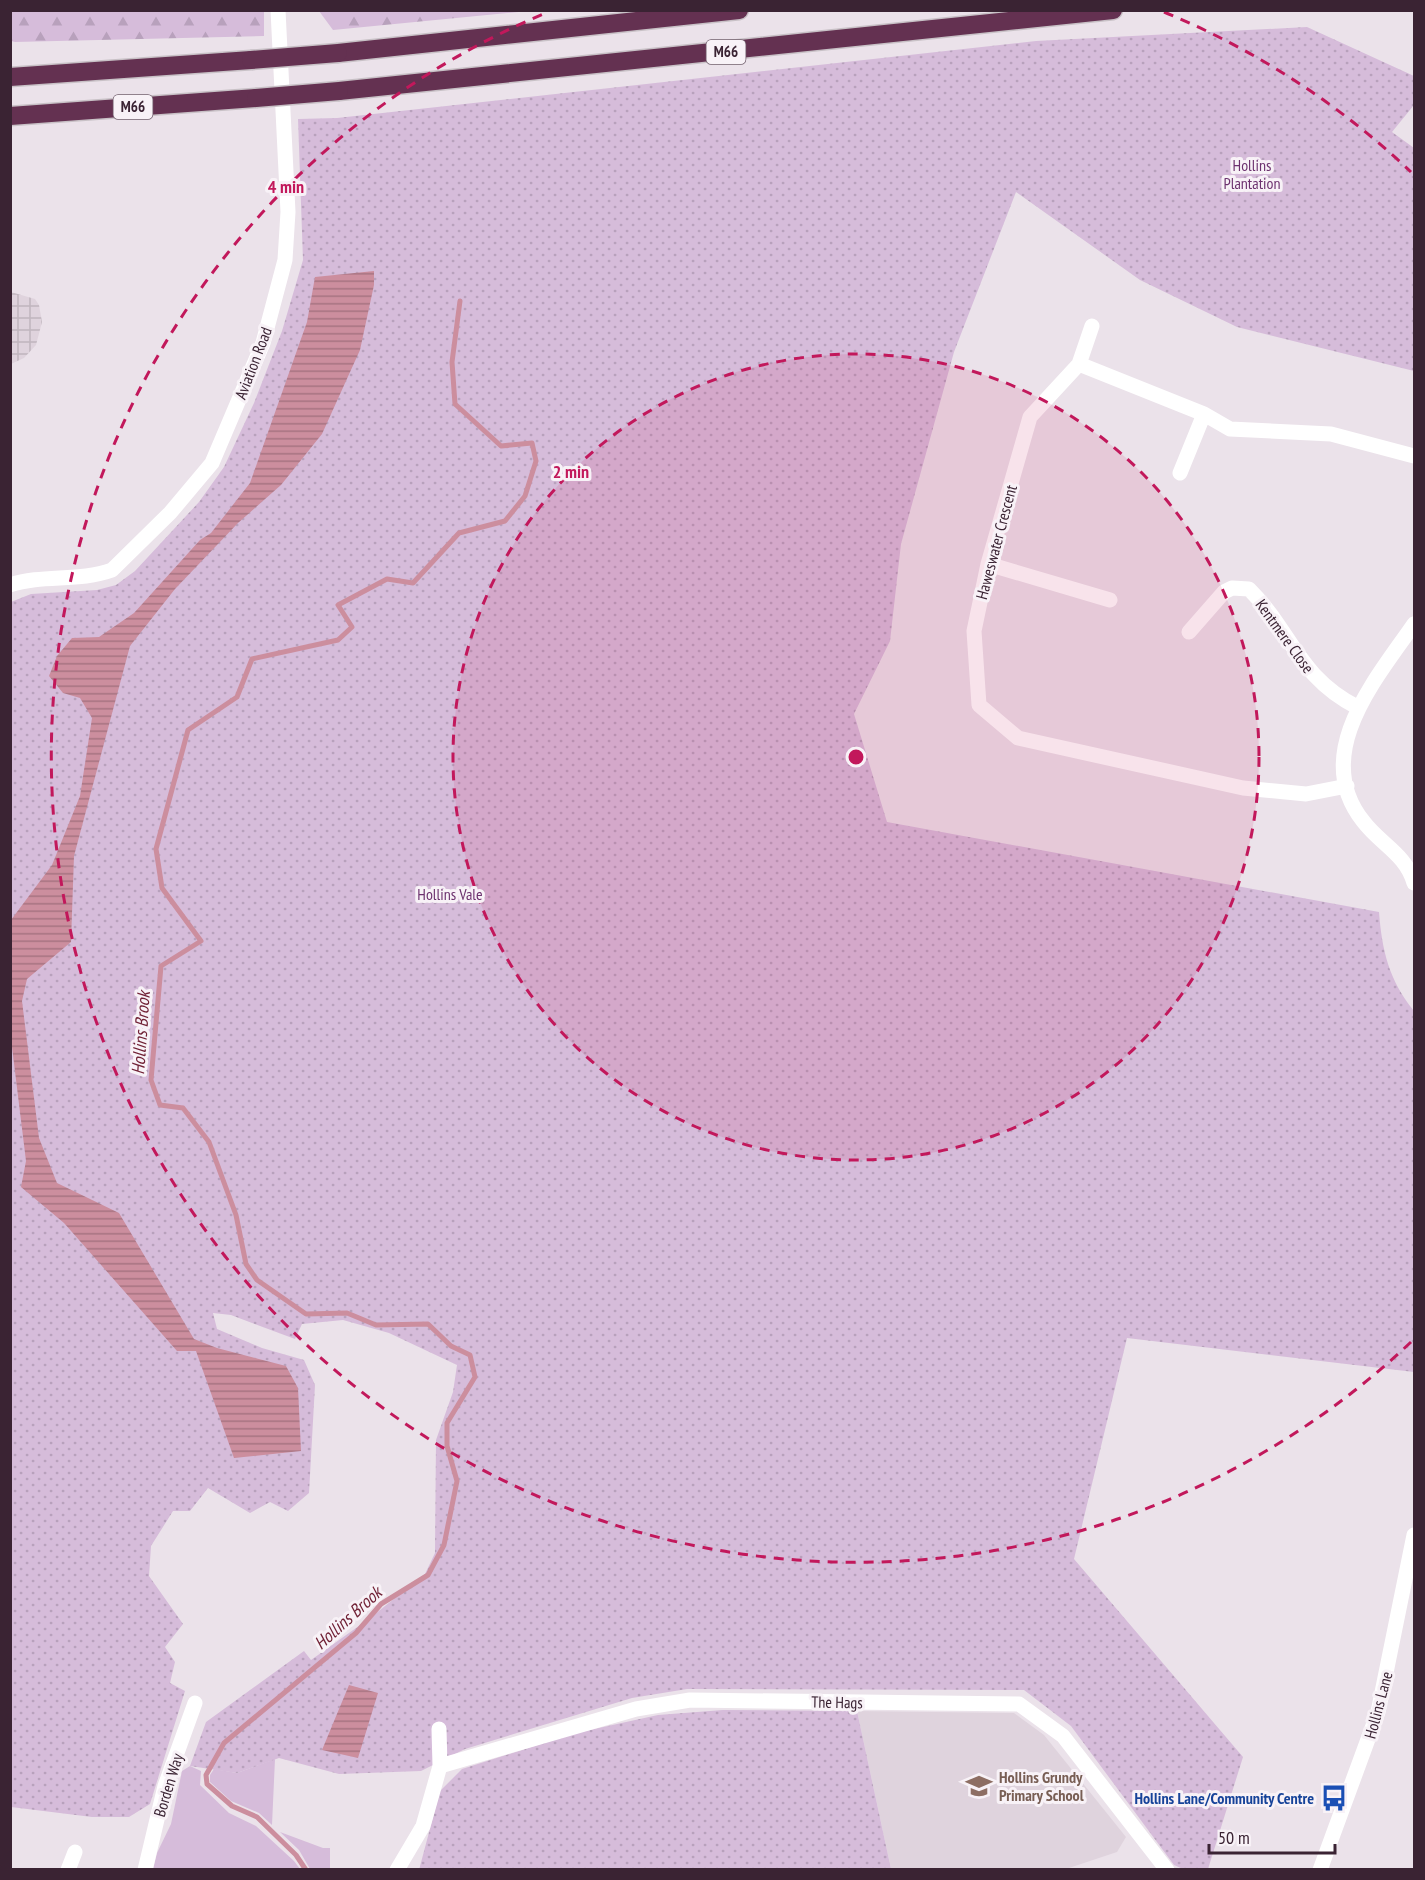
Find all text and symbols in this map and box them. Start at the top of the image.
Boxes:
road number: M66 [706,40,746,64]
road number: M66 [114,95,152,119]
park label: Hollins Plantation [1224,155,1280,193]
text: 4 min [268,175,304,198]
street label: Aviation Road [230,324,276,402]
text: 2 min [553,460,589,483]
street label: Haweswater Crescent [971,482,1021,601]
street label: Kentmere Close [1251,595,1319,677]
centre of rings [846,747,866,767]
park label: Hollins Vale [417,884,483,904]
water label: Hollins Brook [126,989,155,1075]
water label: Hollins Brook [309,1580,388,1654]
street label: Hollins Lane [1359,1669,1397,1741]
street label: The Hags [811,1692,863,1712]
street label: Borden Way [149,1751,187,1819]
place label: Hollins Grundy Primary School [999,1767,1084,1805]
school or university icon: Hollins Grundy Primary School [964,1771,994,1801]
bus stop icon: Hollins Lane/Community Centre [1319,1783,1349,1813]
place label: Hollins Lane/Community Centre [1134,1788,1314,1808]
scale bar [1209,1817,1335,1855]
text: 50 m [1218,1826,1250,1849]

